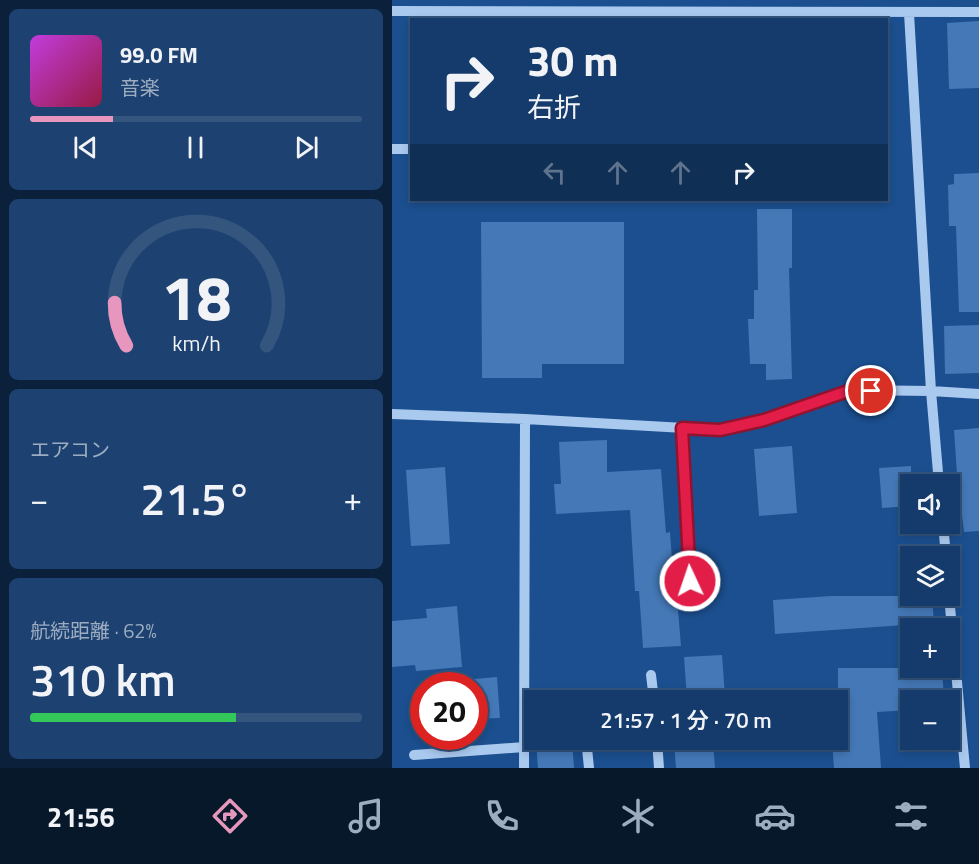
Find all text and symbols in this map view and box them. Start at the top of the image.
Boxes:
text: 30 m [527,28,619,92]
text: 99.0 FM [120,38,198,72]
icon: right [428,42,506,120]
text: 音楽 [120,72,160,103]
text: 右折 [527,86,581,127]
icon: previous [69,131,102,164]
icon: pause [179,131,212,164]
icon: next [290,131,323,164]
icon: left [538,156,571,189]
icon: ahead [601,156,634,189]
icon: ahead [664,156,697,189]
icon: right [727,156,760,189]
text: 18 [161,249,231,344]
text: km/h [172,328,220,360]
pin [845,365,896,416]
icon: arrive [854,374,887,407]
text: エアコン [30,434,110,465]
text: 21.5° [140,464,252,532]
text: − [30,474,48,524]
text: + [344,474,362,524]
map controls [900,474,960,750]
button: sound [900,474,960,534]
button: layers [900,546,960,606]
position arrow [658,549,722,613]
text: 航続距離 · 62% [30,615,157,646]
button: + [900,618,960,678]
text: 310 km [30,645,176,713]
speed limit sign: 20 [410,672,488,750]
button: − [900,690,960,750]
text: 21:57 · 1 分 · 70 m [600,703,772,737]
icon: directions [209,795,251,837]
icon: music [345,795,387,837]
icon: phone [481,795,523,837]
icon: climate [617,795,659,837]
icon: car [754,795,796,837]
icon: filters [890,795,932,837]
text: 21:56 [47,796,115,837]

